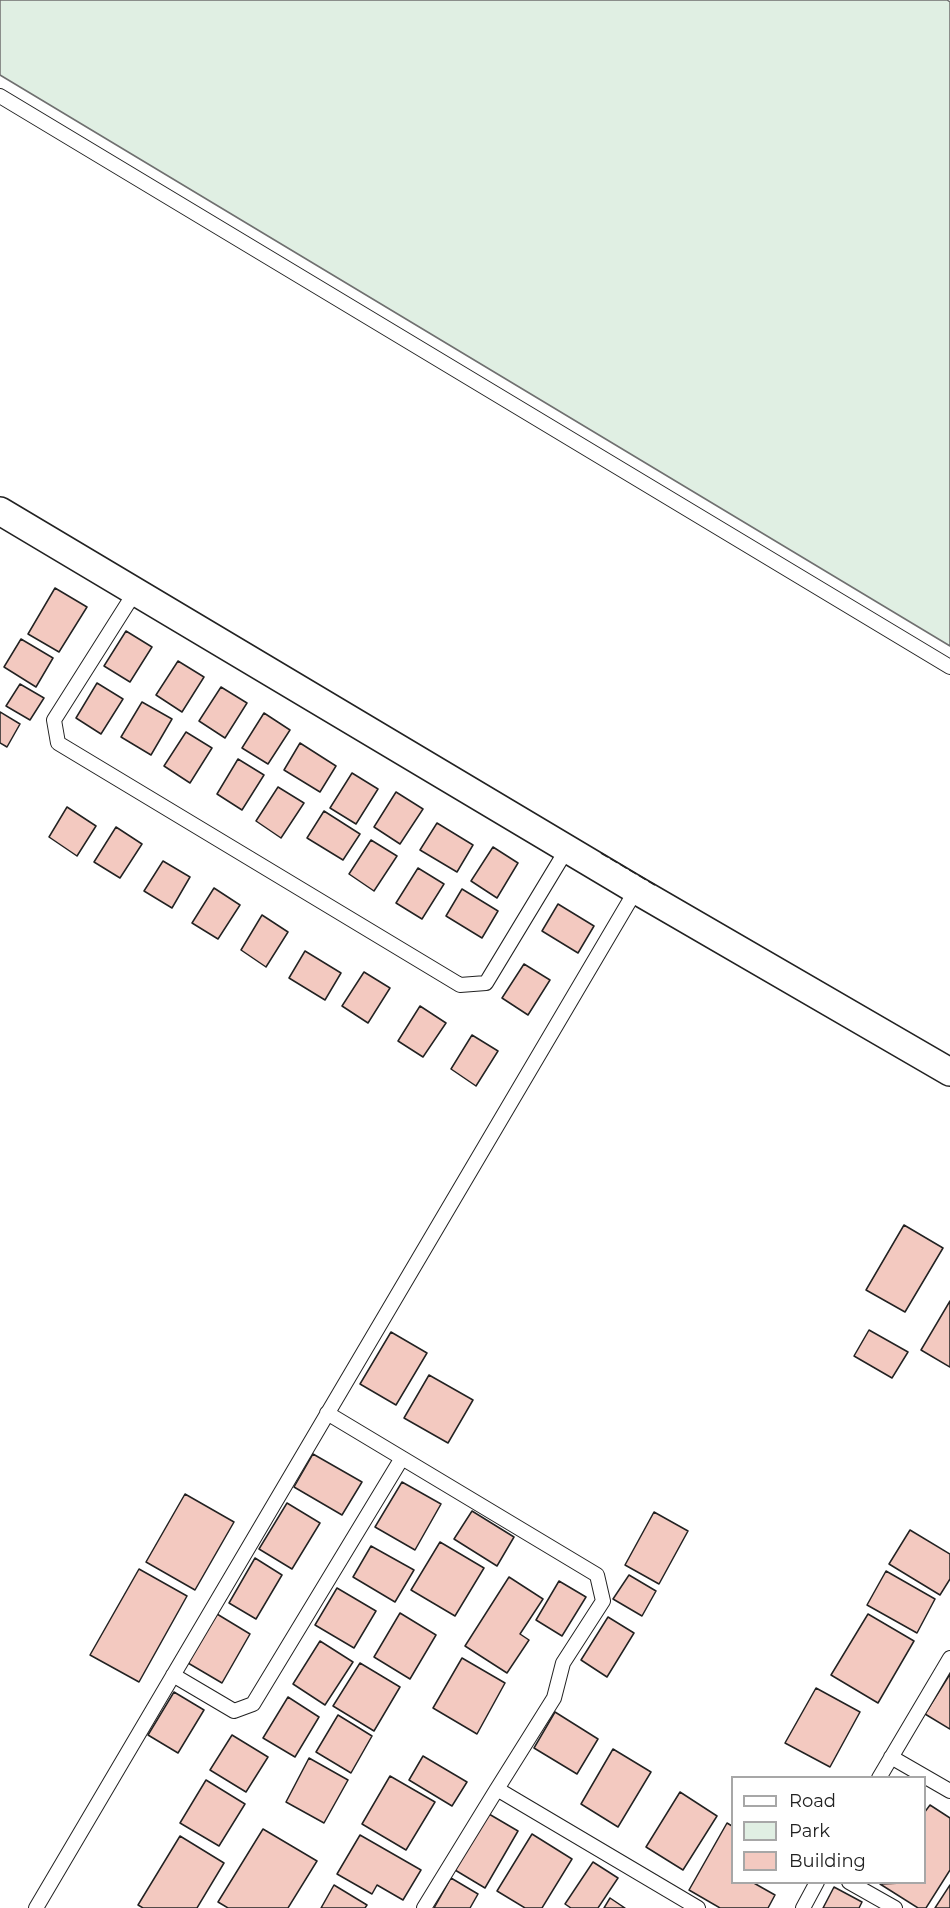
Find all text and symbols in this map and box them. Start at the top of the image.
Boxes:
legend [731,1776,926,1884]
text: Road [789,1790,836,1812]
text: Park [789,1820,830,1842]
text: Building [789,1850,866,1872]

